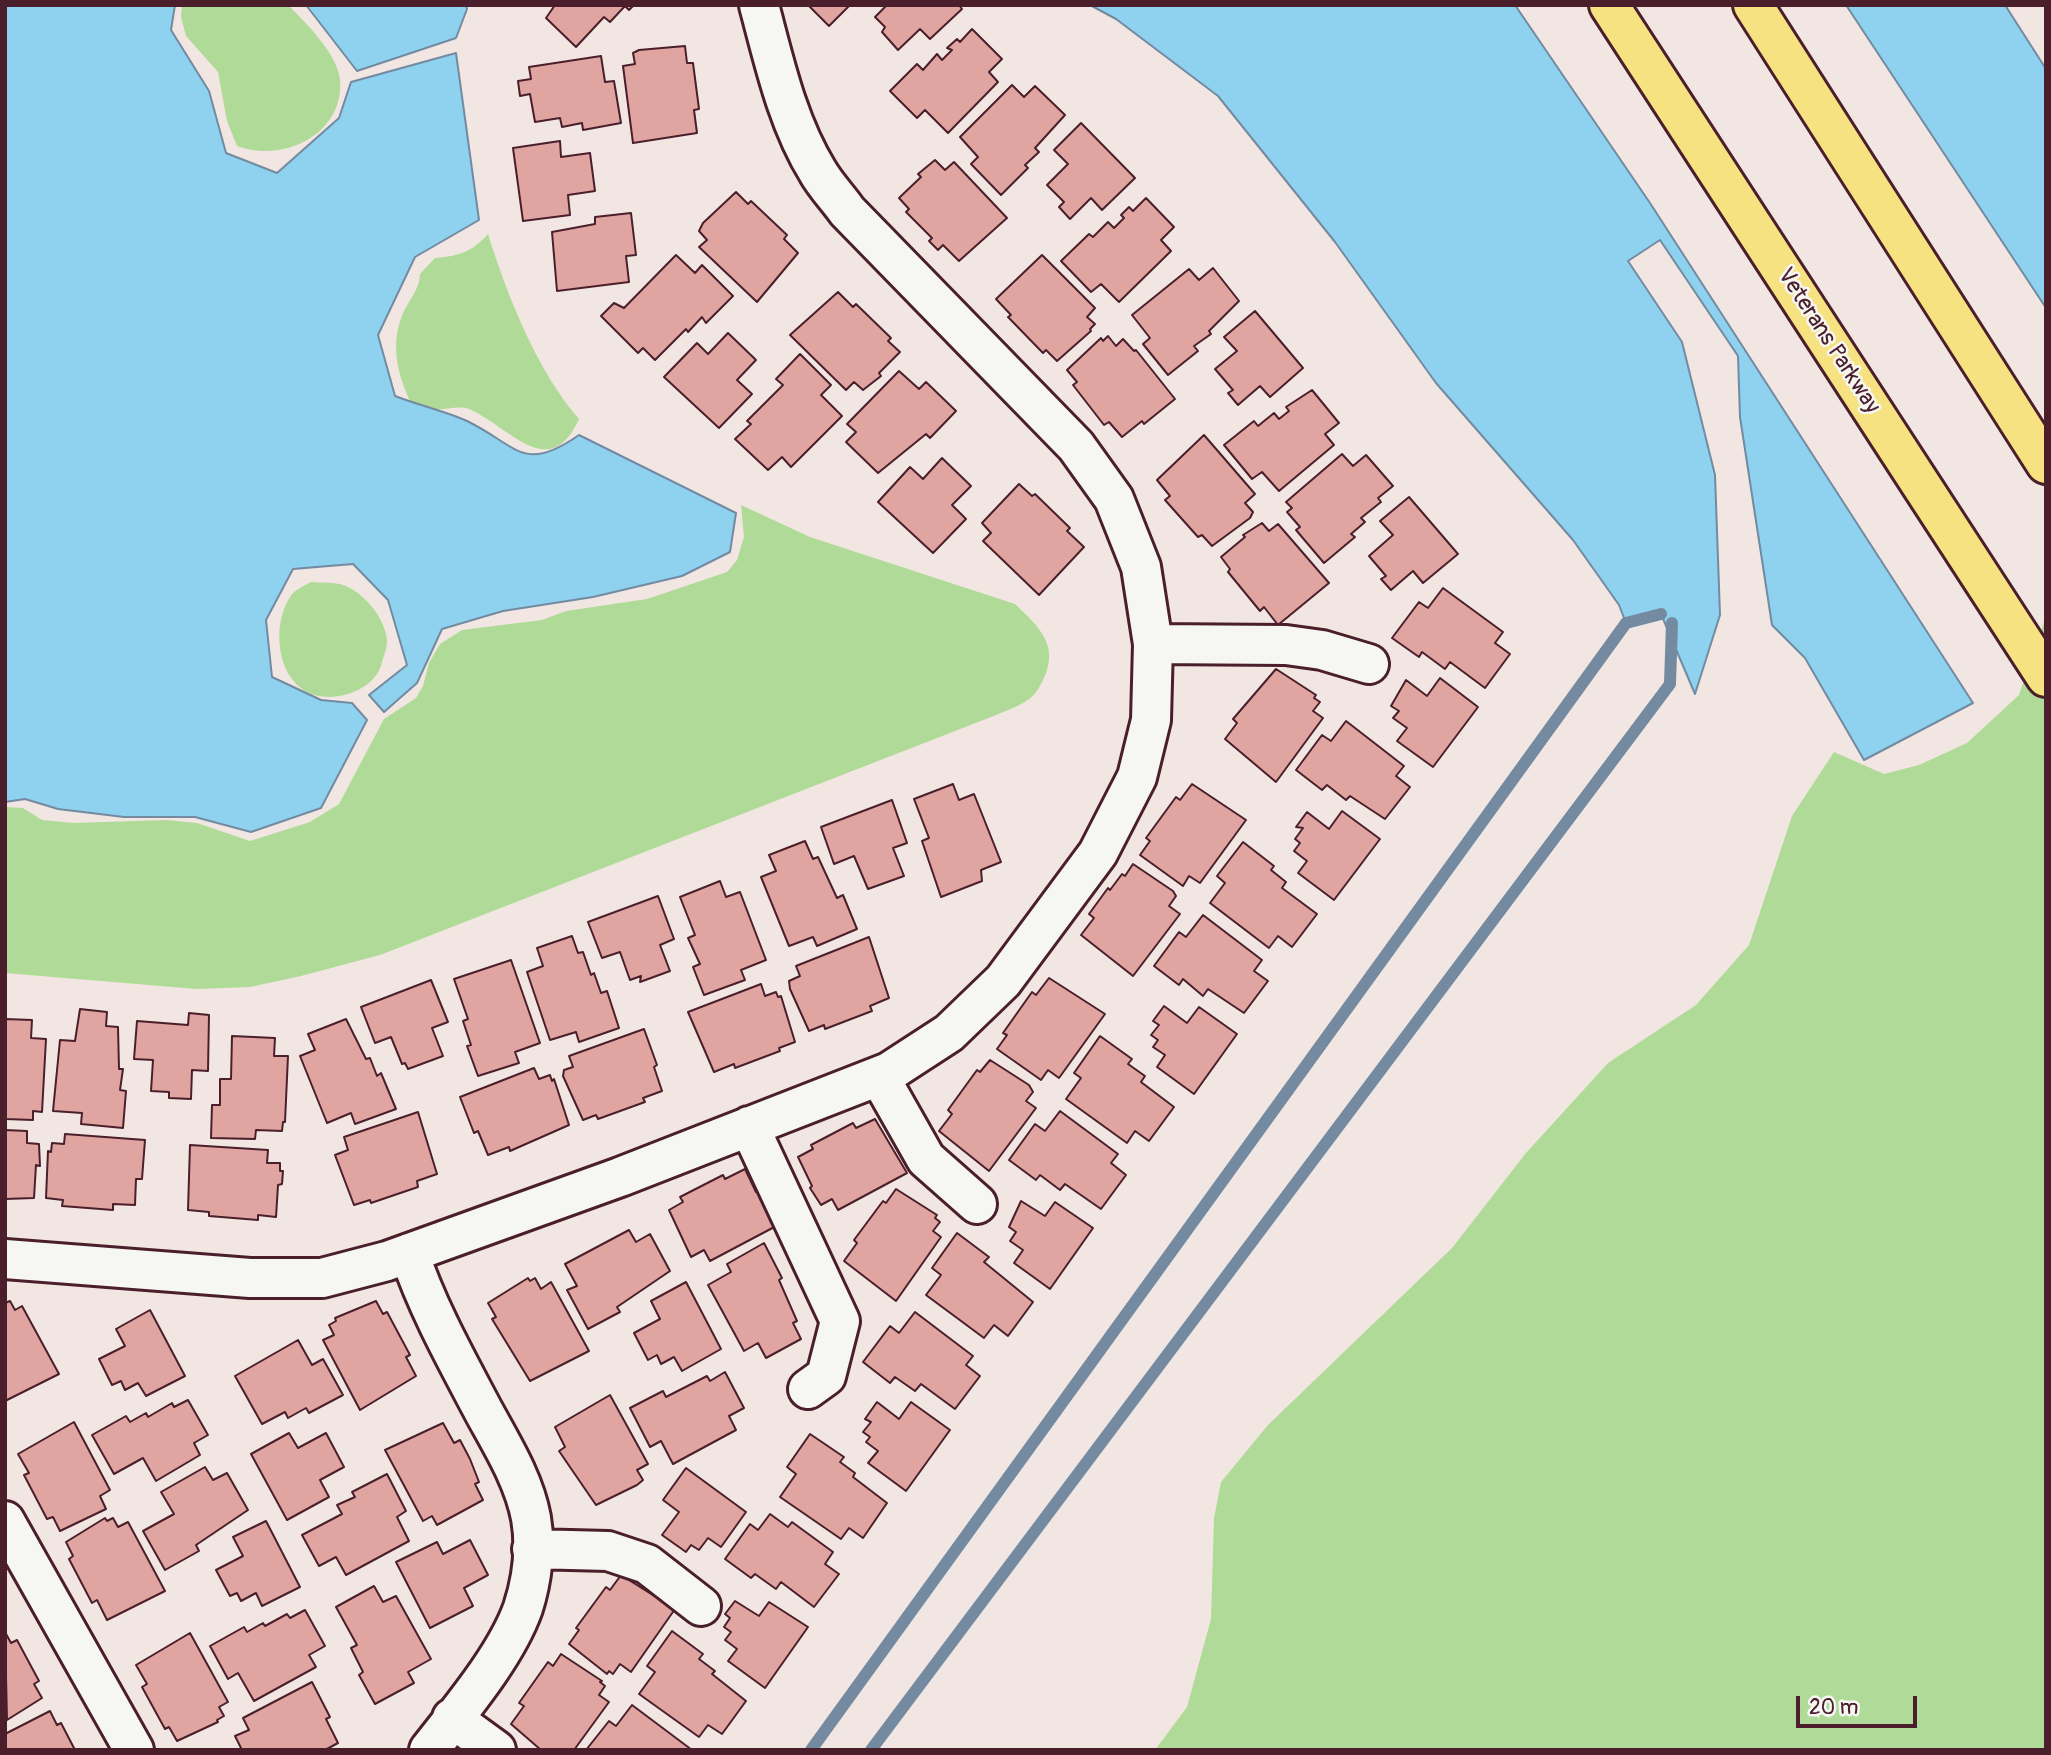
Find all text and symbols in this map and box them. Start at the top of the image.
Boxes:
street label: Veterans Parkway [1771,263,1885,419]
scale bar [1799,1682,1920,1726]
text: 20 m [1809,1694,1858,1721]

